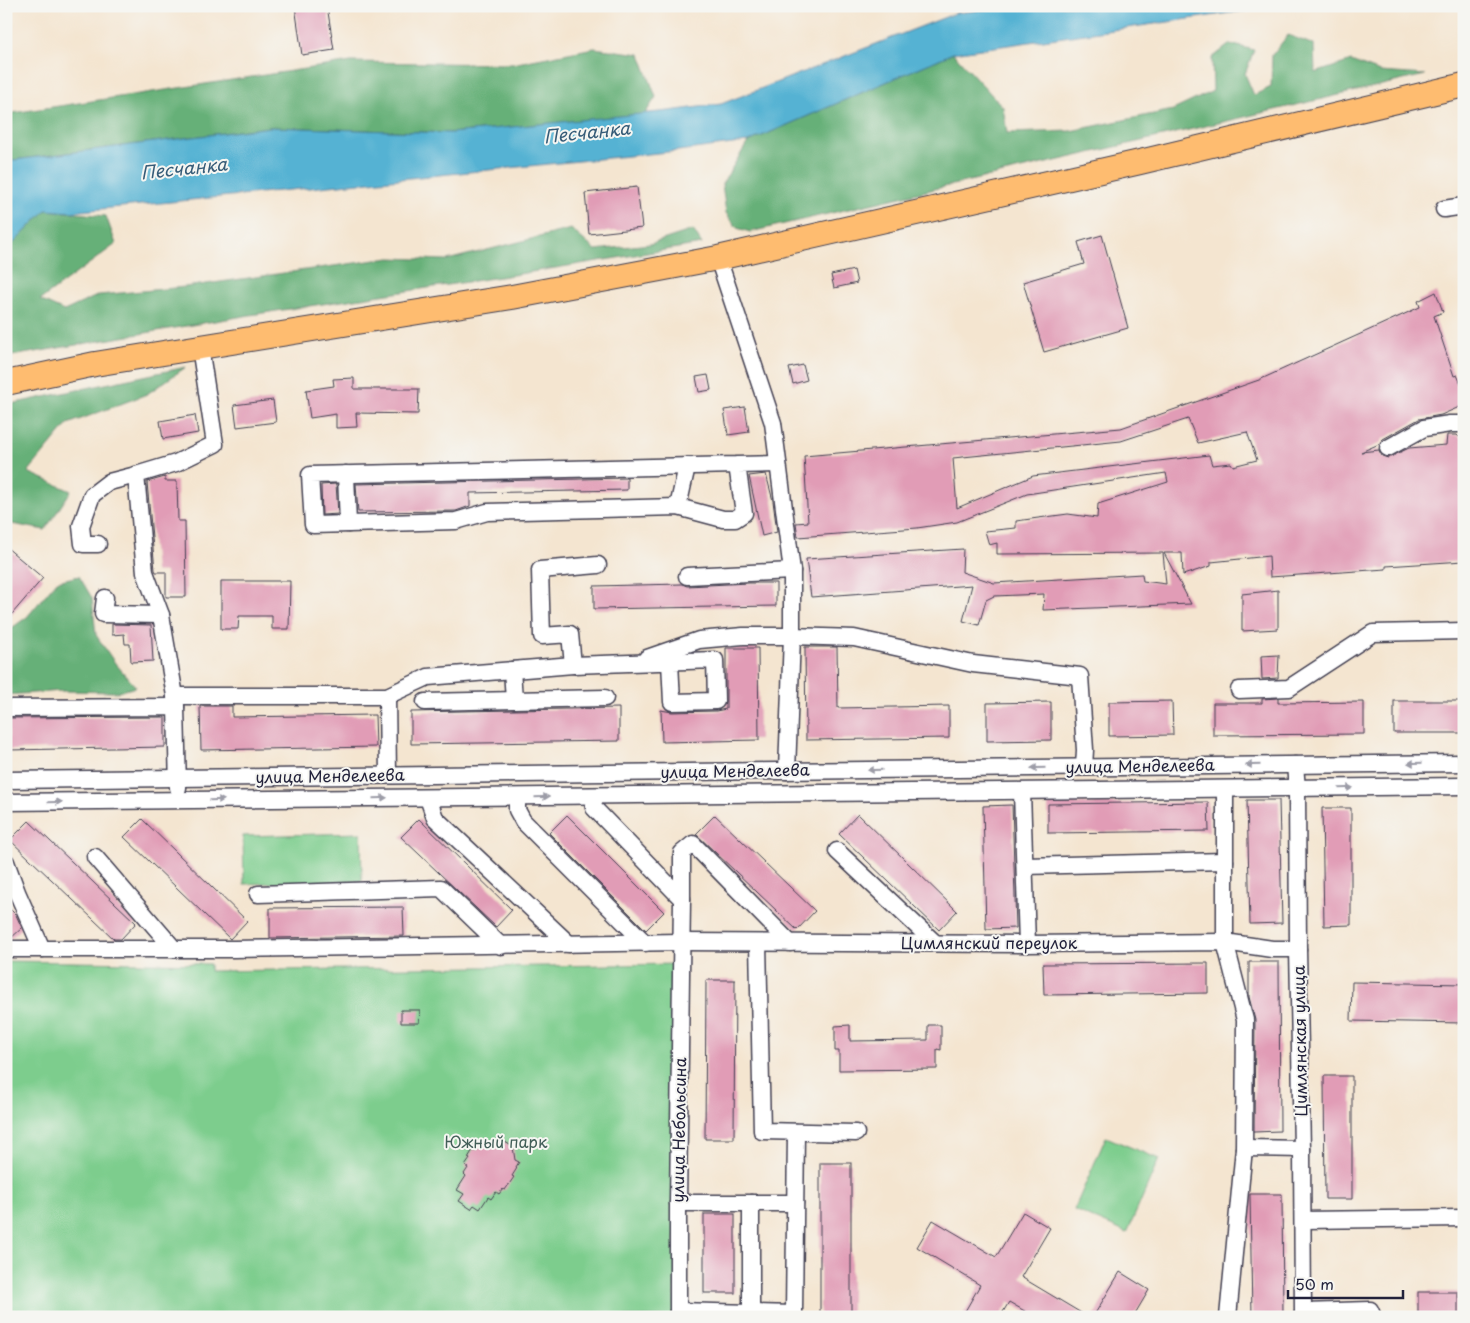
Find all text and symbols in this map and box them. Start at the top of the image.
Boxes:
water label: Песчанка [542,113,632,149]
water label: Песчанка [139,149,229,185]
street label: улица Менделеева [1065,752,1215,778]
street label: улица Менделеева [660,757,810,783]
one-way arrow [1407,759,1423,767]
one-way arrow [1244,761,1260,769]
street label: улица Менделеева [255,762,405,788]
one-way arrow [1029,764,1045,772]
one-way arrow [867,766,883,774]
one-way arrow [1338,784,1354,792]
one-way arrow [535,793,551,801]
one-way arrow [372,794,388,802]
one-way arrow [210,796,226,804]
one-way arrow [47,798,63,806]
street label: Цимлянский переулок [901,930,1078,954]
street label: Цимлянская улица [1286,965,1312,1117]
street label: улица Небольсина [665,1057,691,1203]
park label: Южный парк [445,1129,548,1153]
scale bar [1288,1268,1402,1300]
text: 50 m [1295,1272,1334,1295]

